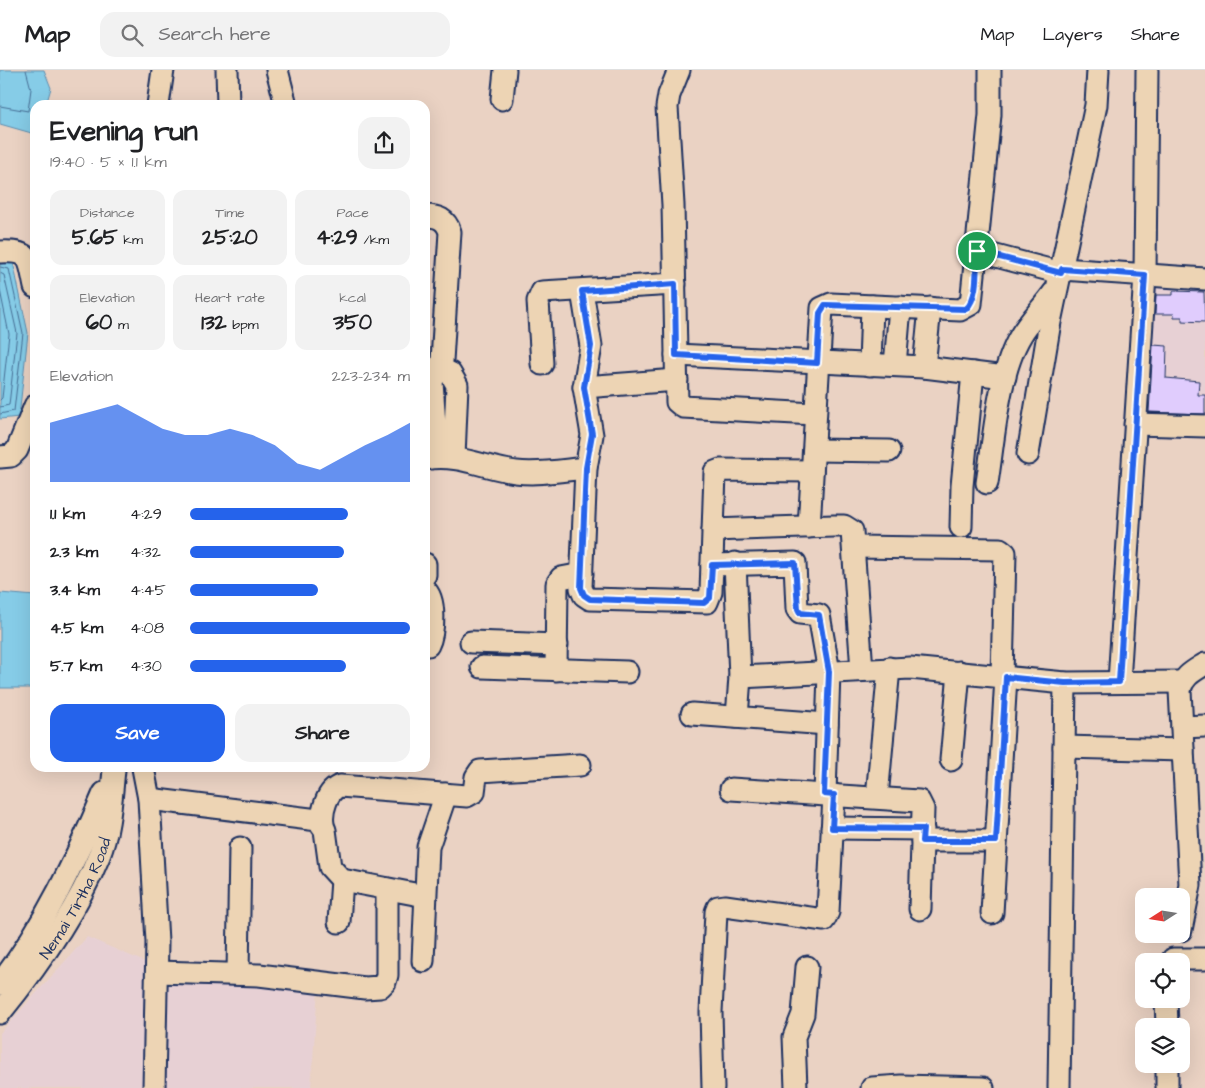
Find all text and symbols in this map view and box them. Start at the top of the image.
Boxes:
search box [100,12,450,57]
text: Map [25,18,70,52]
icon: search [118,21,146,49]
text: Search here [158,21,271,48]
text: Map [980,22,1014,47]
text: Layers [1042,22,1103,47]
text: Share [1131,22,1180,47]
text: Evening run [50,112,198,151]
button: share [358,117,410,169]
text: 19:40 · 5 × 1.1 km [50,151,167,173]
text: Distance [80,203,135,223]
text: Time [215,203,245,223]
text: Pace [336,203,369,223]
text: 5.65 [72,223,118,252]
text: 25:20 [202,223,258,252]
text: 4:29 [316,223,358,252]
text: km [118,230,143,250]
text: /km [358,230,389,250]
pin [956,230,998,272]
icon: arrive [963,237,991,265]
text: Elevation [80,288,135,308]
text: Heart rate [195,288,265,308]
text: kcal [339,288,366,308]
text: 60 [86,308,112,337]
text: 132 [201,308,227,337]
text: 350 [333,308,372,337]
text: m [112,315,129,335]
text: bpm [227,315,259,335]
text: Elevation [50,365,113,387]
text: 223–234 m [332,365,410,387]
text: 1.1 km [50,503,85,525]
text: 4:29 [130,503,162,525]
text: 2.3 km [50,541,98,563]
text: 4:32 [130,541,161,563]
text: 3.4 km [50,579,100,601]
text: 4:45 [130,579,166,601]
text: 4.5 km [50,617,103,639]
text: 4:08 [130,617,164,639]
text: 5.7 km [50,655,102,677]
text: 4:30 [130,655,162,677]
button: Save [50,704,225,762]
button: Share [235,704,410,762]
street label: Nemai Tirtha Road [34,835,117,964]
north arrow [1135,888,1190,942]
map controls [1135,888,1190,1073]
button: locate [1135,953,1190,1008]
button: layers [1135,1018,1190,1073]

